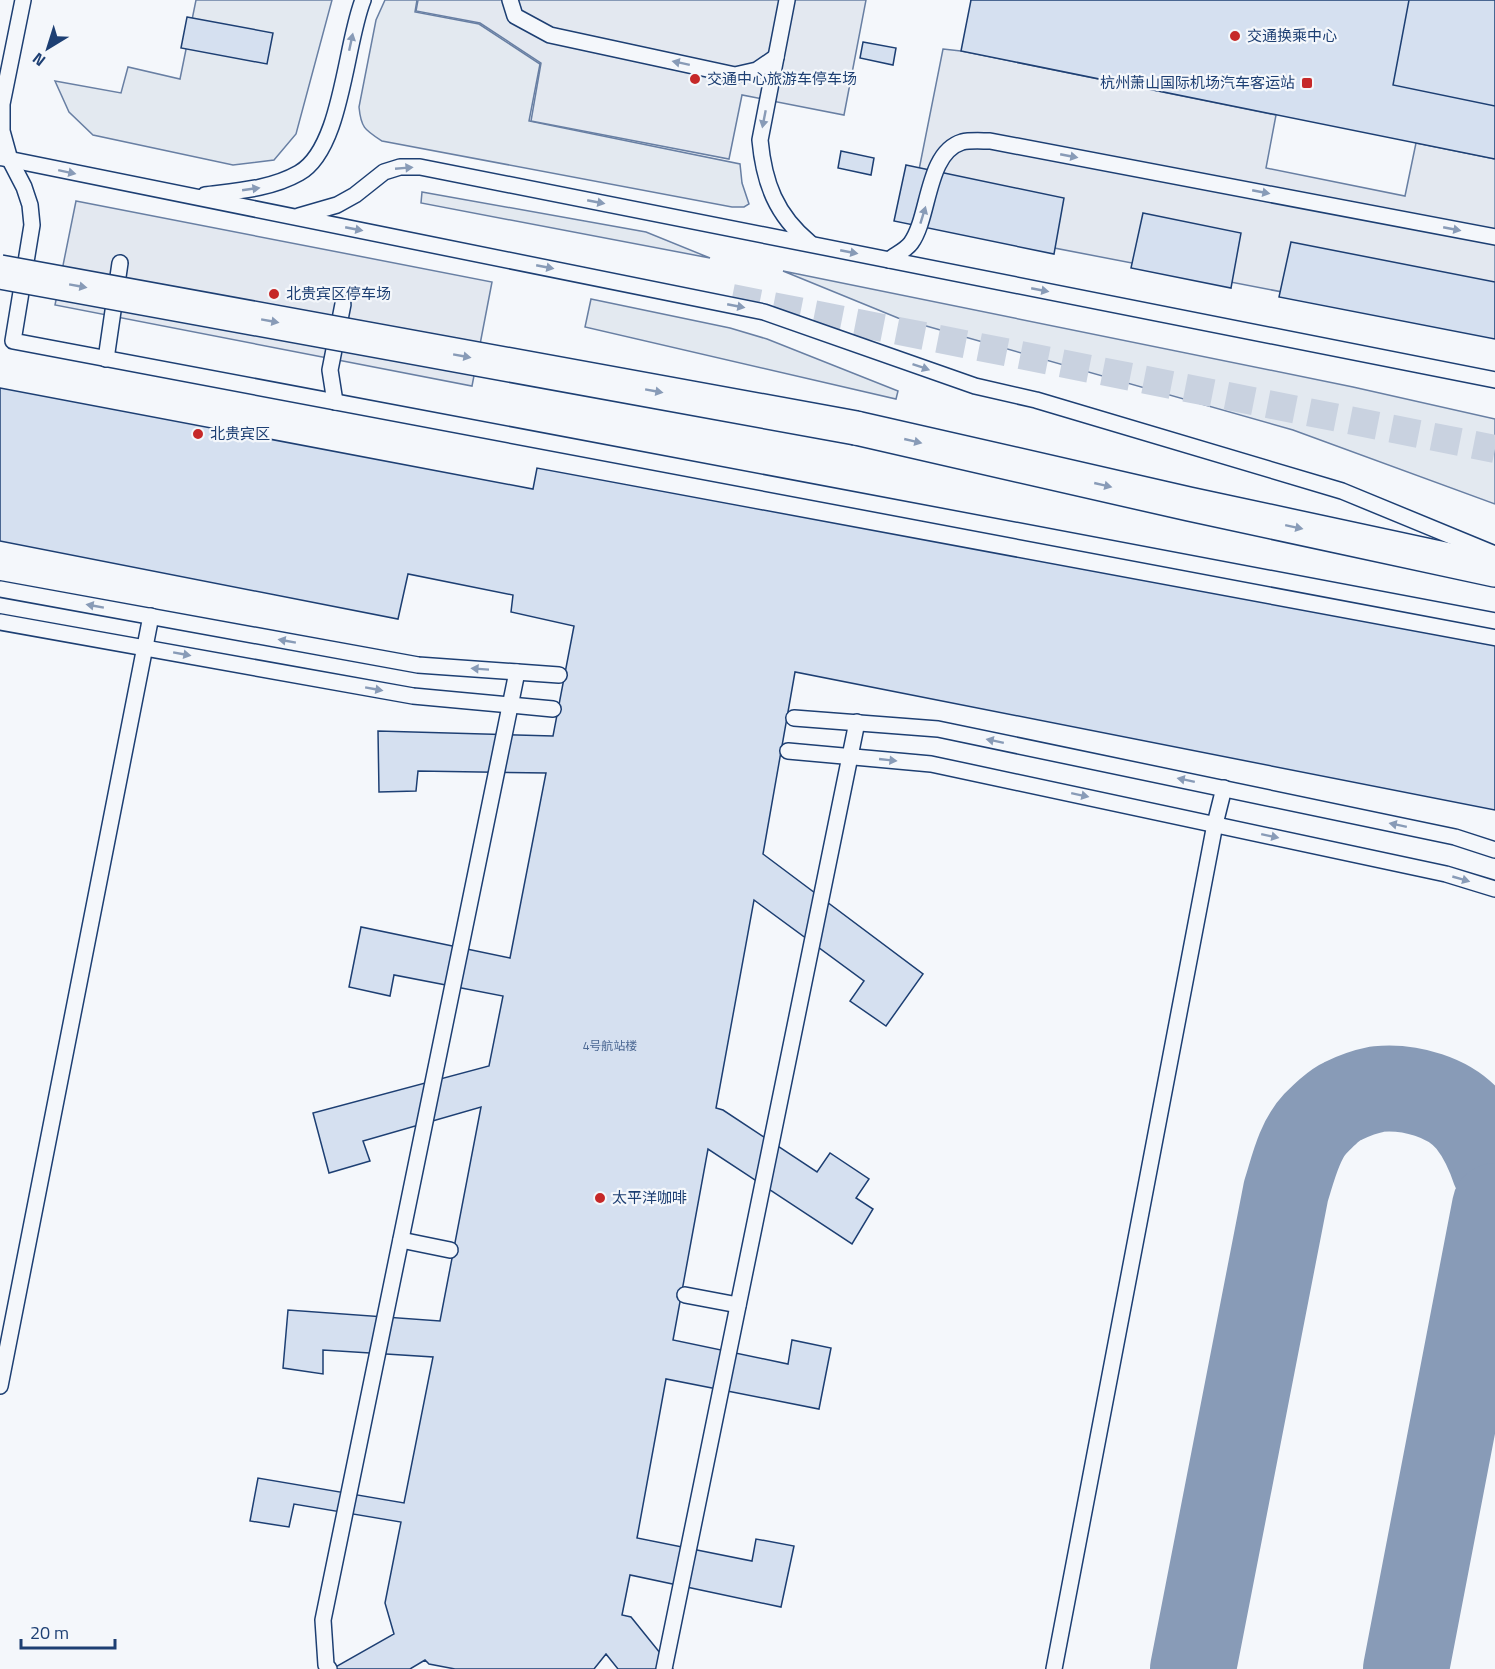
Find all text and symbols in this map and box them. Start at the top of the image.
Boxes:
north arrow [18,18,78,78]
place label: 交通换乘中心 [1247,24,1337,47]
marker: 交通换乘中心 [1228,29,1242,43]
one-way arrow [347,32,356,51]
text: N [27,47,51,73]
one-way arrow [671,58,690,67]
place label: 交通中心旅游车停车场 [707,67,857,90]
place label: 杭州萧山国际机场汽车客运站 [1100,71,1295,94]
marker: 交通中心旅游车停车场 [688,72,702,86]
marker: 杭州萧山国际机场汽车客运站 [1300,76,1314,90]
one-way arrow [759,110,768,129]
one-way arrow [1060,152,1079,161]
one-way arrow [395,163,414,173]
one-way arrow [58,168,77,177]
one-way arrow [242,184,261,193]
one-way arrow [1252,188,1271,197]
one-way arrow [587,198,606,207]
one-way arrow [919,206,928,224]
one-way arrow [344,225,363,234]
one-way arrow [1443,225,1462,234]
one-way arrow [840,248,859,257]
one-way arrow [535,263,554,273]
one-way arrow [69,282,88,291]
place label: 北贵宾区停车场 [286,282,391,305]
one-way arrow [1031,286,1050,295]
marker: 北贵宾区停车场 [267,287,281,301]
one-way arrow [726,302,745,311]
one-way arrow [261,317,280,326]
one-way arrow [452,352,471,361]
one-way arrow [912,363,930,373]
one-way arrow [644,387,663,396]
place label: 北贵宾区 [210,422,270,445]
marker: 北贵宾区 [191,427,205,441]
one-way arrow [904,437,922,447]
one-way arrow [1094,480,1113,490]
one-way arrow [1284,523,1303,532]
one-way arrow [86,601,105,610]
one-way arrow [278,636,297,645]
one-way arrow [172,650,191,659]
one-way arrow [470,665,489,674]
one-way arrow [364,685,383,694]
one-way arrow [986,736,1005,745]
one-way arrow [879,755,898,765]
one-way arrow [1177,775,1196,784]
one-way arrow [1070,791,1089,801]
one-way arrow [1388,820,1407,829]
one-way arrow [1261,832,1280,841]
one-way arrow [1452,875,1470,884]
house number: 4号航站楼 [583,1036,637,1055]
place label: 太平洋咖啡 [612,1186,687,1209]
marker: 太平洋咖啡 [593,1191,607,1205]
scale bar [21,1612,116,1650]
text: 20 m [30,1619,69,1646]

